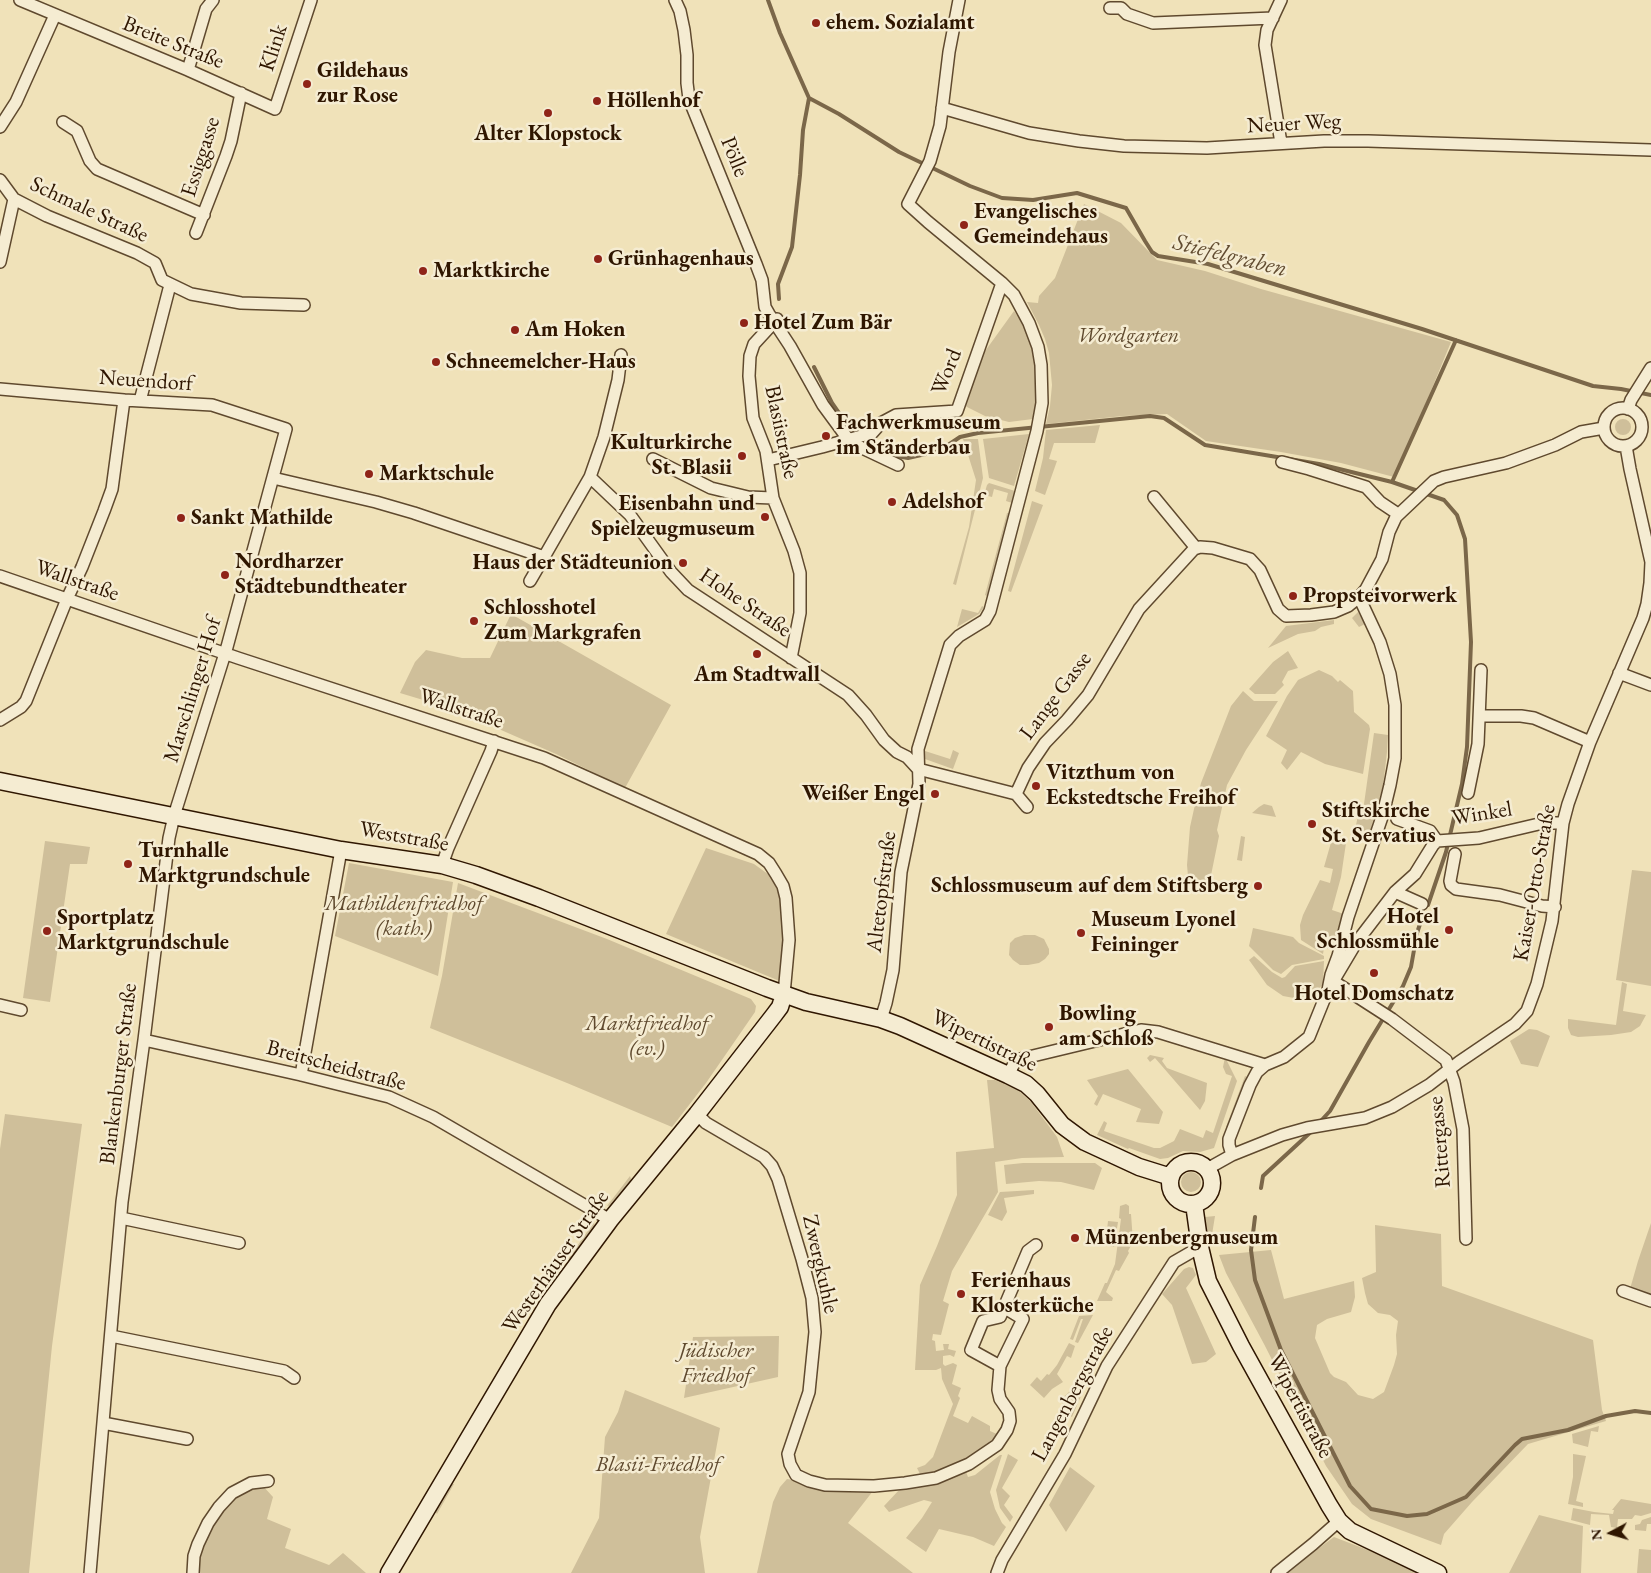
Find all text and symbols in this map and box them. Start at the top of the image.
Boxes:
place label: ehem. Sozialamt [826,10,974,36]
street label: Breite Straße [118,11,228,75]
marker: ehem. Sozialamt [810,17,822,29]
street label: Klink [254,21,294,75]
place label: Gildehaus zur Rose [317,58,408,110]
marker: Gildehaus zur Rose [301,78,313,90]
place label: Höllenhof [607,88,700,114]
marker: Höllenhof [591,95,603,107]
marker: Alter Klopstock [542,107,554,119]
street label: Neuer Weg [1246,108,1342,140]
street label: Essiggasse [176,114,226,200]
place label: Alter Klopstock [474,121,622,147]
street label: Pölle [714,133,754,181]
street label: Schmale Straße [26,171,152,249]
place label: Evangelisches Gemeindehaus [974,199,1108,250]
marker: Evangelisches Gemeindehaus [958,219,970,231]
water label: Stiefelgraben [1170,228,1290,284]
place label: Grünhagenhaus [608,246,754,272]
marker: Grünhagenhaus [592,253,604,265]
place label: Marktkirche [433,258,549,284]
marker: Marktkirche [417,265,429,277]
place label: Hotel Zum Bär [754,310,892,336]
place label: Am Hoken [525,317,625,343]
marker: Hotel Zum Bär [738,317,750,329]
park label: Wordgarten [1077,323,1179,349]
marker: Am Hoken [509,324,521,336]
street label: Word [926,345,968,399]
place label: Schneemelcher-Haus [446,349,636,375]
marker: Schneemelcher-Haus [430,356,442,368]
street label: Neuendorf [98,365,194,397]
street label: Blasiistraße [758,383,804,481]
place label: Fachwerkmuseum im Ständerbau [836,410,1001,462]
place label: Kulturkirche St. Blasii [611,430,732,482]
marker: Fachwerkmuseum im Ständerbau [820,430,832,442]
marker: Kulturkirche St. Blasii [736,450,748,462]
place label: Marktschule [379,461,494,487]
marker: Marktschule [363,468,375,480]
place label: Adelshof [902,489,984,515]
place label: Eisenbahn und Spielzeugmuseum [591,491,755,542]
marker: Adelshof [886,496,898,508]
place label: Sankt Mathilde [191,505,333,531]
marker: Eisenbahn und Spielzeugmuseum [759,511,771,523]
marker: Sankt Mathilde [175,512,187,524]
place label: Nordharzer Städtebundtheater [235,549,407,600]
place label: Haus der Städteunion [473,550,673,576]
street label: Wallstraße [32,554,122,608]
marker: Haus der Städteunion [677,557,689,569]
street label: Hohe Straße [694,563,796,643]
marker: Nordharzer Städtebundtheater [219,569,231,581]
place label: Propsteivorwerk [1303,583,1457,609]
marker: Propsteivorwerk [1287,590,1299,602]
place label: Schlosshotel Zum Markgrafen [484,595,641,646]
street label: Marschlinger Hof [158,614,228,766]
marker: Schlosshotel Zum Markgrafen [468,615,480,627]
street label: Lange Gasse [1014,647,1098,745]
marker: Am Stadtwall [751,648,763,660]
place label: Am Stadtwall [694,662,820,688]
street label: Wallstraße [416,683,506,735]
place label: Vitzthum von Eckstedtsche Freihof [1046,760,1236,811]
marker: Vitzthum von Eckstedtsche Freihof [1030,780,1042,792]
place label: Weißer Engel [802,781,925,807]
marker: Weißer Engel [929,788,941,800]
street label: Winkel [1450,796,1514,832]
place label: Stiftskirche St. Servatius [1322,798,1436,849]
street label: Kaiser-Otto-Straße [1508,803,1562,963]
street label: Weststraße [357,816,451,858]
marker: Stiftskirche St. Servatius [1306,818,1318,830]
street label: Altetopfstraße [861,830,903,954]
place label: Turnhalle Marktgrundschule [138,838,310,889]
marker: Turnhalle Marktgrundschule [122,858,134,870]
place label: Schlossmuseum auf dem Stiftsberg [931,873,1248,899]
marker: Schlossmuseum auf dem Stiftsberg [1252,880,1264,892]
park label: Mathildenfriedhof (kath.) [325,891,483,942]
place label: Hotel Schlossmühle [1317,904,1439,956]
place label: Sportplatz Marktgrundschule [57,905,229,956]
place label: Museum Lyonel Feininger [1091,907,1236,958]
marker: Hotel Schlossmühle [1443,924,1455,936]
marker: Sportplatz Marktgrundschule [41,925,53,937]
marker: Museum Lyonel Feininger [1075,927,1087,939]
marker: Hotel Domschatz [1368,967,1380,979]
place label: Hotel Domschatz [1294,981,1454,1007]
street label: Blankenburger Straße [95,982,143,1166]
place label: Bowling am Schloß [1059,1001,1154,1052]
street label: Wipertistraße [927,1004,1041,1078]
park label: Marktfriedhof (ev.) [585,1011,709,1062]
marker: Bowling am Schloß [1043,1021,1055,1033]
street label: Breitscheidstraße [263,1035,409,1097]
street label: Rittergasse [1423,1095,1457,1189]
street label: Westerhäuser Straße [497,1185,615,1339]
street label: Zwergkuhle [796,1212,844,1316]
place label: Münzenbergmuseum [1085,1225,1278,1251]
marker: Münzenbergmuseum [1069,1232,1081,1244]
place label: Ferienhaus Klosterküche [971,1268,1094,1320]
marker: Ferienhaus Klosterküche [955,1288,967,1300]
street label: Langenbergstraße [1026,1322,1120,1466]
park label: Jüdischer Friedhof [679,1338,753,1390]
street label: Wipertistraße [1261,1349,1339,1463]
park label: Blasii-Friedhof [596,1452,720,1478]
north arrow [1586,1508,1636,1558]
text: N [1587,1528,1606,1541]

